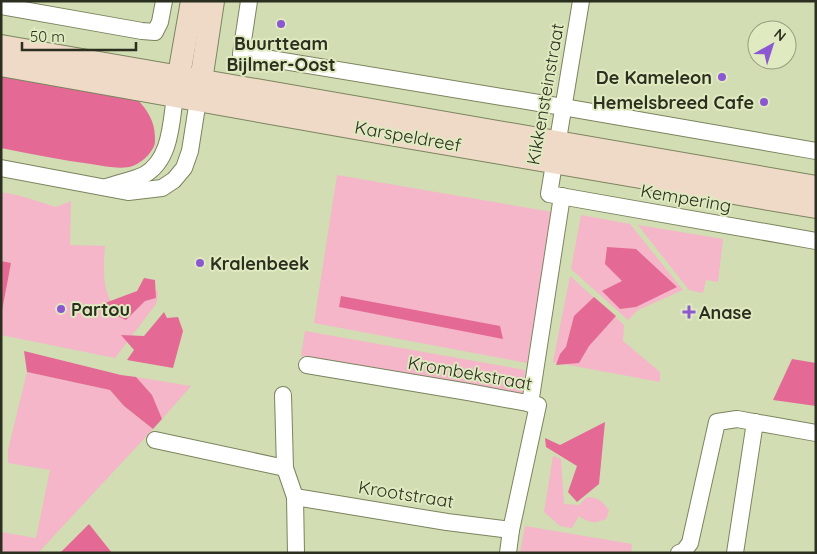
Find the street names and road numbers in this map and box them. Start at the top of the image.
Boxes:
street label: Kikkensteinstraat [521,21,569,167]
street label: Karspeldreef [353,115,464,157]
street label: Kempering [639,179,733,217]
street label: Krombekstraat [406,351,534,395]
street label: Krootstraat [357,475,455,513]

